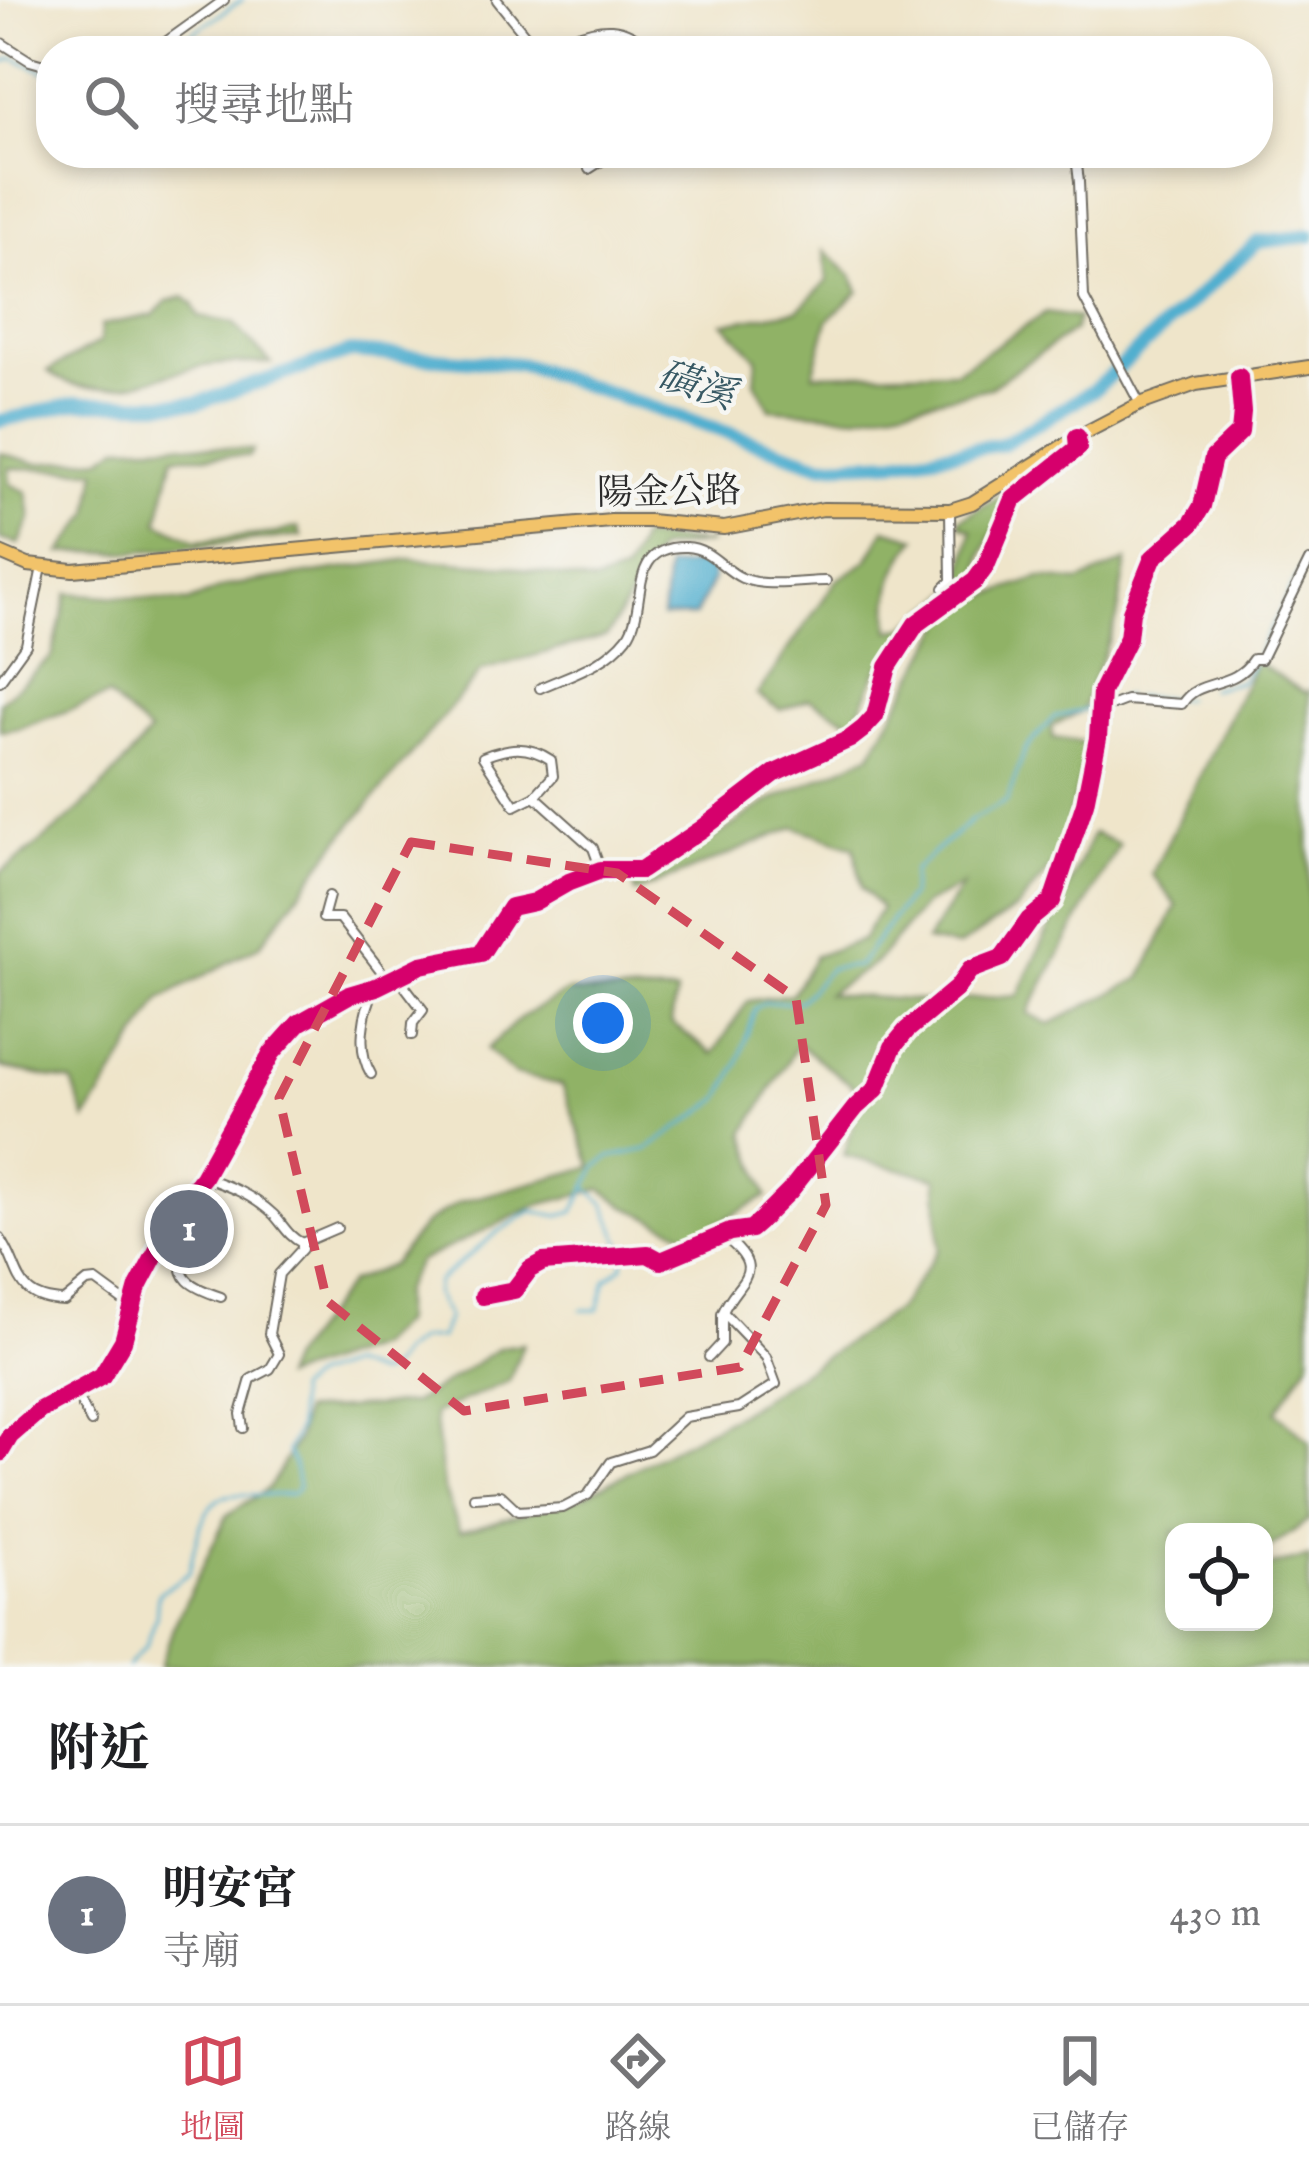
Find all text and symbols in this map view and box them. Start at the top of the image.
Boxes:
search box [36,36,1273,168]
icon: search [78,69,144,135]
text: 搜尋地點 [174,79,354,136]
water label: 磺溪 [651,352,744,424]
street label: 陽金公路 [597,469,741,517]
your location [573,993,633,1053]
pin: 1 [150,1184,228,1274]
map controls [1165,1523,1273,1631]
button: locate [1165,1523,1273,1631]
text: 附近 [48,1719,150,1784]
text: 明安宮 [162,1862,297,1919]
text: 1 [80,1890,94,1939]
text: 430 m [1170,1890,1261,1939]
text: 寺廟 [162,1929,240,1978]
tab: 地圖 [180,2028,246,2150]
tab: 路線 [605,2028,671,2150]
tab: 已儲存 [1030,2028,1129,2150]

